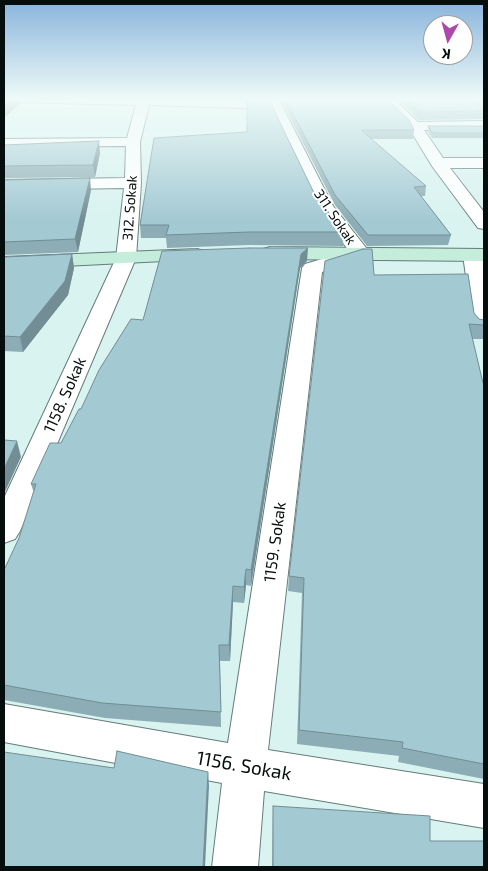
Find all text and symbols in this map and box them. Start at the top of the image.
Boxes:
north arrow [423,15,473,65]
text: K [441,45,452,63]
street label: 312. Sokak [119,175,141,241]
street label: 311. Sokak [310,186,360,248]
street label: 1158. Sokak [40,354,90,436]
street label: 1159. Sokak [260,501,290,583]
street label: 1156. Sokak [195,746,293,786]

